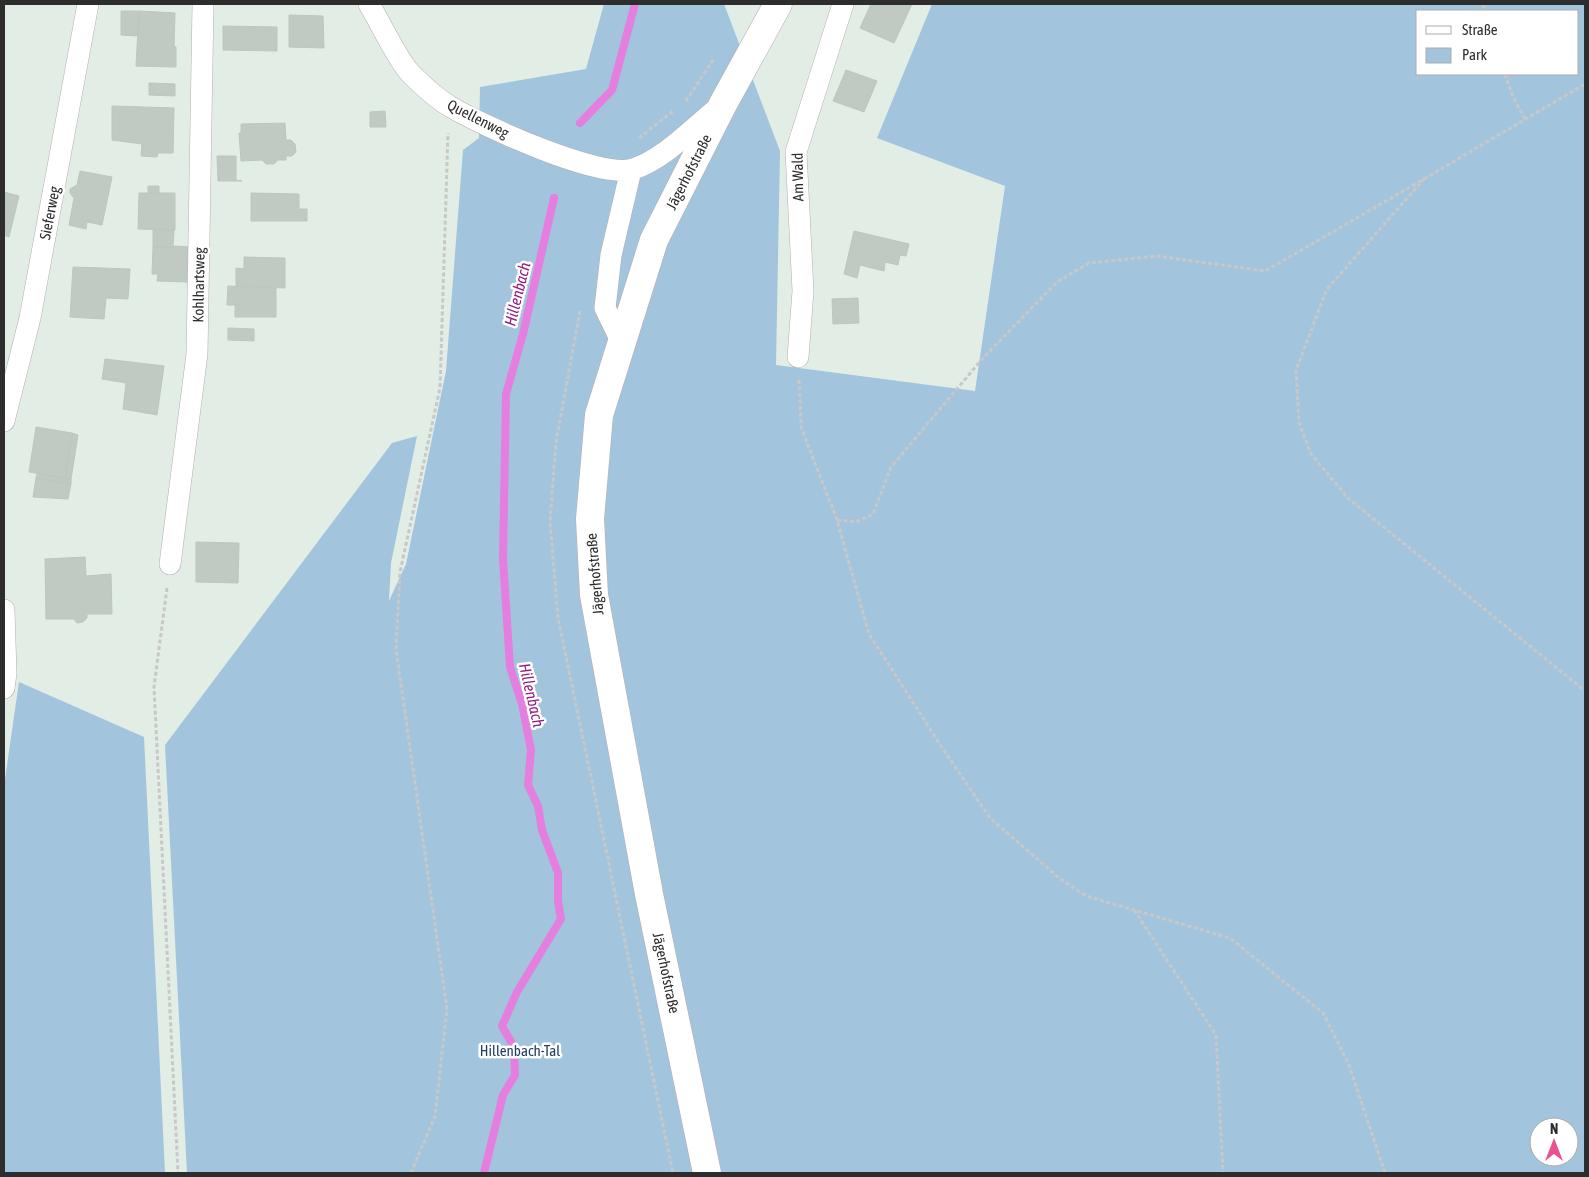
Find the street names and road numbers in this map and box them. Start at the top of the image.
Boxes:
street label: Quellenweg [445,96,512,142]
street label: Jägerhofstraße [662,131,715,212]
street label: Am Wald [789,153,806,201]
street label: Sieferweg [36,184,63,241]
street label: Kohlhartsweg [189,247,208,323]
street label: Jägerhofstraße [582,532,607,616]
street label: Jägerhofstraße [650,931,683,1015]

